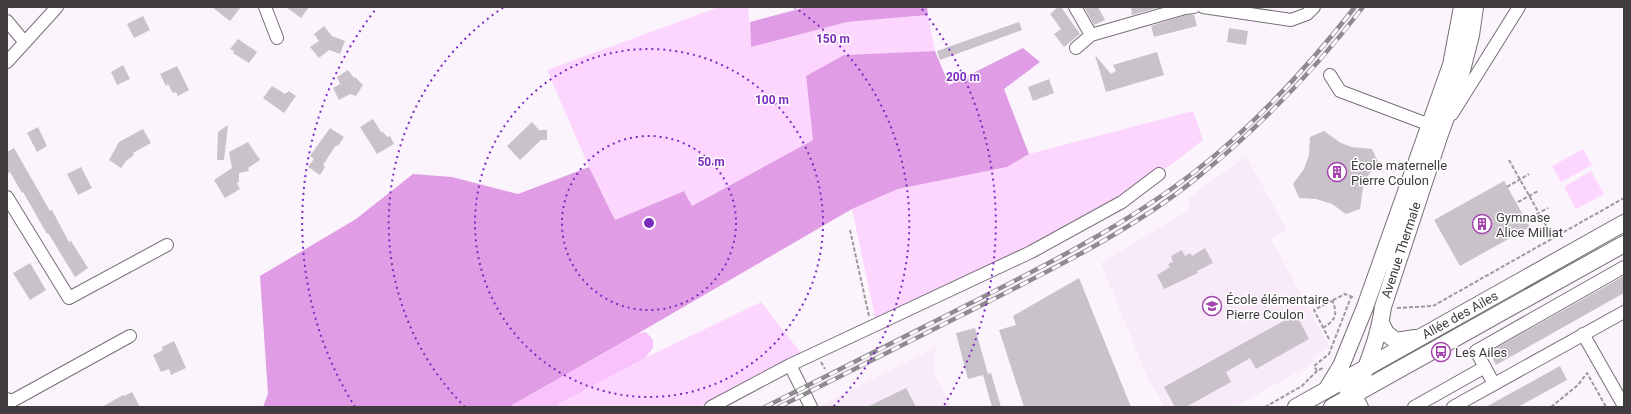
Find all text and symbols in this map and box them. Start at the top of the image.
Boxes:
text: 150 m [816,32,850,46]
text: 200 m [946,70,980,84]
text: 100 m [755,93,789,107]
text: 50 m [697,155,725,169]
place label: École maternelle Pierre Coulon [1351,158,1447,188]
building icon: École maternelle Pierre Coulon [1326,161,1348,183]
street label: Avenue Thermale [1378,200,1424,300]
place label: Gymnase Alice Milliat [1496,210,1563,240]
building icon: Gymnase Alice Milliat [1471,213,1493,235]
centre of rings [642,216,656,230]
street label: Allée des Ailes [1419,288,1501,342]
place label: École élémentaire Pierre Coulon [1226,292,1329,322]
school or university icon: École élémentaire Pierre Coulon [1201,295,1223,317]
bus stop icon: Les Ailes [1430,341,1452,363]
place label: Les Ailes [1455,345,1508,360]

